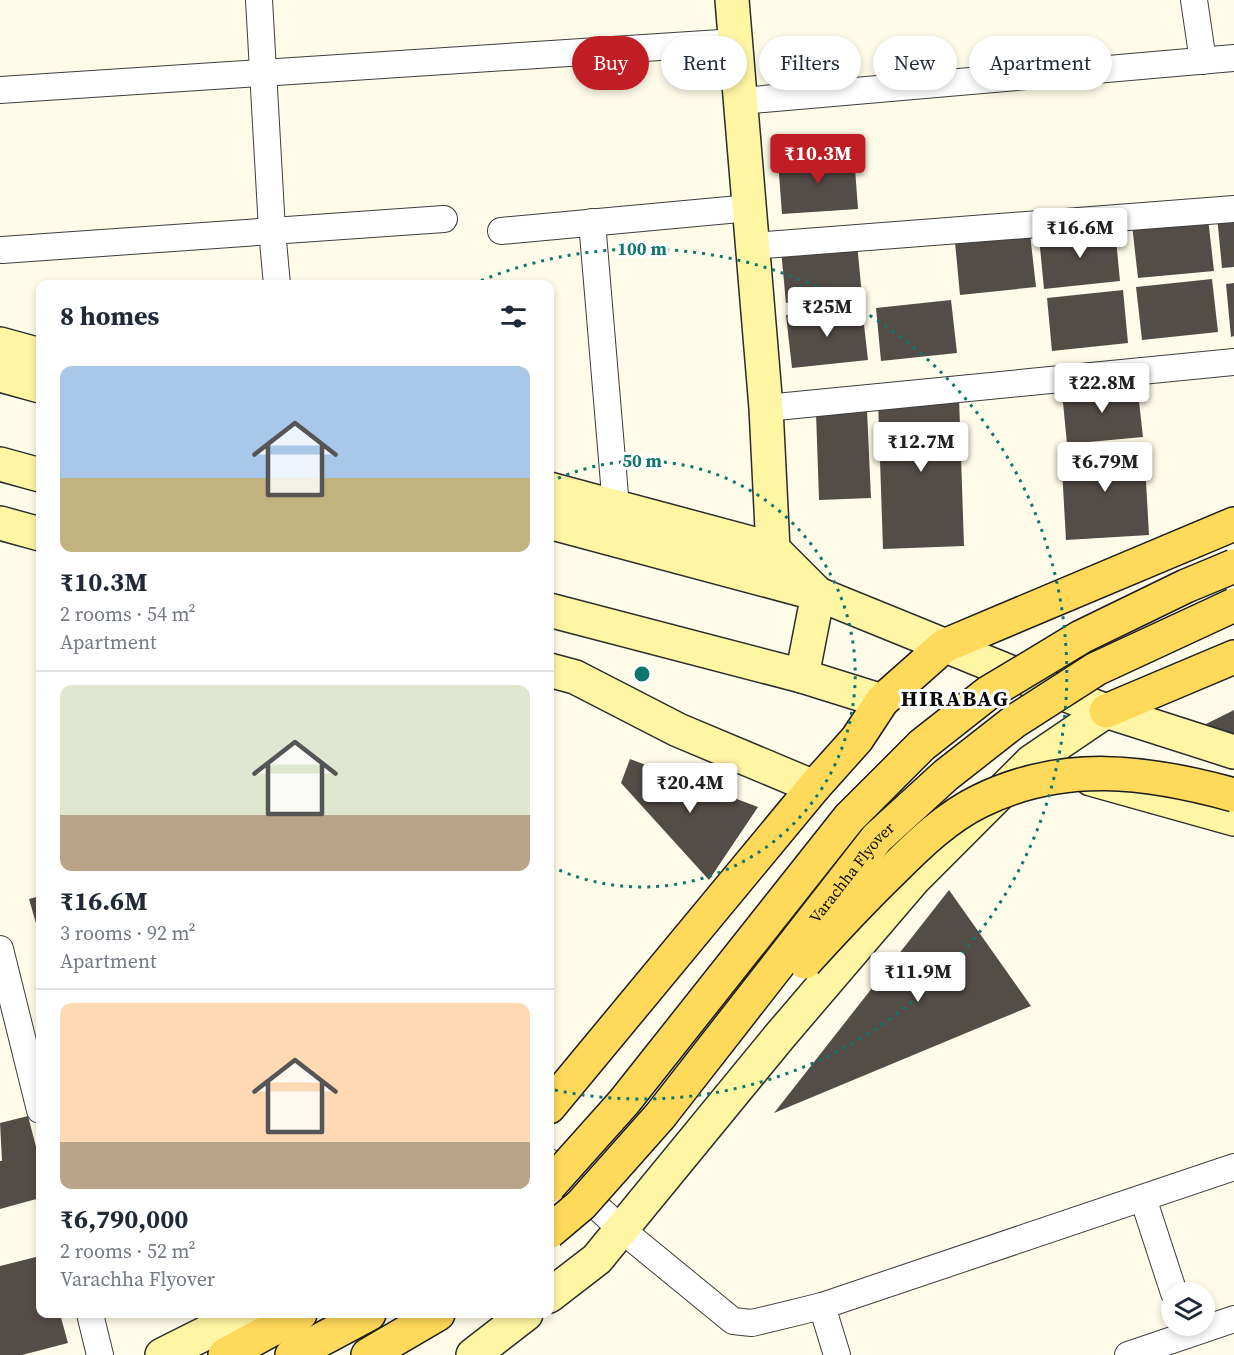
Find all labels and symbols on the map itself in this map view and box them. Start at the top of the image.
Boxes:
pin: ₹10.3M [769,134,867,185]
pin: ₹16.6M [1031,208,1129,259]
text: 100 m [617,236,667,261]
pin: ₹25M [791,287,863,338]
pin: ₹22.8M [1053,363,1151,414]
pin: ₹12.7M [872,422,970,473]
pin: ₹6.79M [1056,442,1154,493]
text: 50 m [622,448,662,473]
centre of rings [632,664,652,684]
district label: HIRABAG [901,683,1009,713]
pin: ₹20.4M [641,763,739,814]
street label: Varachha Flyover [804,816,899,927]
pin: ₹11.9M [869,952,967,1003]

